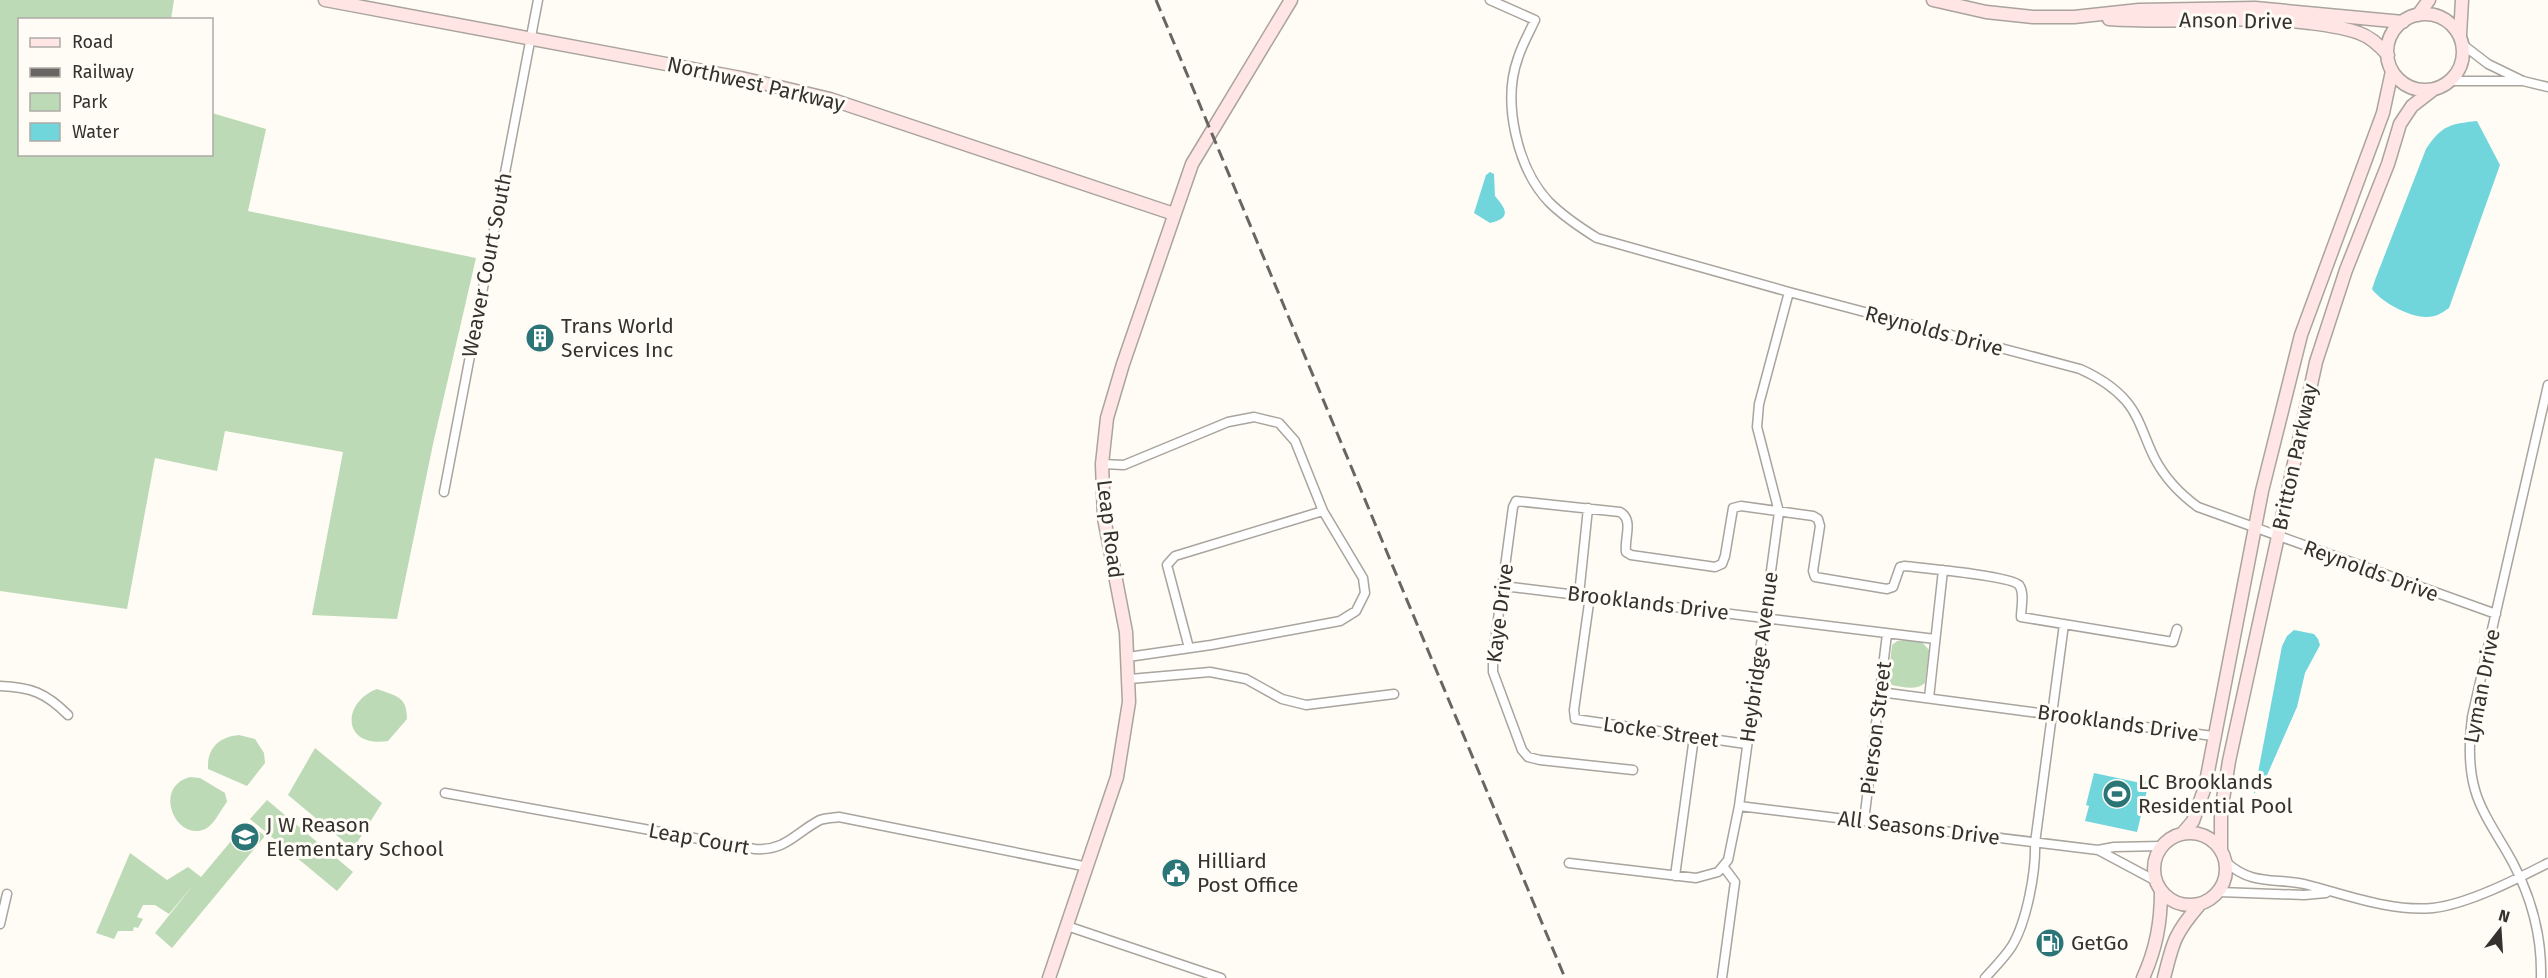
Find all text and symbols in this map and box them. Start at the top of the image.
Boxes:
street label: Anson Drive [2179,7,2293,35]
legend [18,18,213,156]
text: Road [72,31,114,53]
street label: Northwest Parkway [665,51,848,117]
text: Railway [72,61,134,83]
text: Park [72,91,108,113]
text: Water [72,121,119,143]
street label: Weaver Court South [456,170,518,360]
street label: Reynolds Drive [1862,300,2006,362]
place label: Trans World Services Inc [561,313,674,363]
building icon: Trans World Services Inc [524,322,556,354]
street label: Britton Parkway [2267,381,2323,533]
street label: Leap Road [1091,478,1129,580]
street label: Reynolds Drive [2300,535,2442,607]
street label: Kaye Drive [1481,562,1519,664]
street label: Heybridge Avenue [1734,570,1784,744]
street label: Brooklands Drive [1566,580,1730,626]
street label: Lyman Drive [2458,627,2506,745]
street label: Pierson Street [1855,659,1897,796]
street label: Brooklands Drive [2036,699,2200,747]
street label: Locke Street [1601,711,1721,753]
place label: LC Brooklands Residential Pool [2138,769,2293,819]
sports icon: LC Brooklands Residential Pool [2101,778,2133,810]
street label: All Seasons Drive [1837,805,2001,851]
place label: J W Reason Elementary School [266,812,444,862]
street label: Leap Court [646,817,752,861]
school or university icon: J W Reason Elementary School [229,821,261,853]
place label: Hilliard Post Office [1197,848,1299,898]
public building icon: Hilliard Post Office [1160,857,1192,889]
north arrow [2470,900,2530,960]
text: N [2496,905,2512,927]
fuel station icon: GetGo [2034,927,2066,959]
place label: GetGo [2071,930,2129,956]

